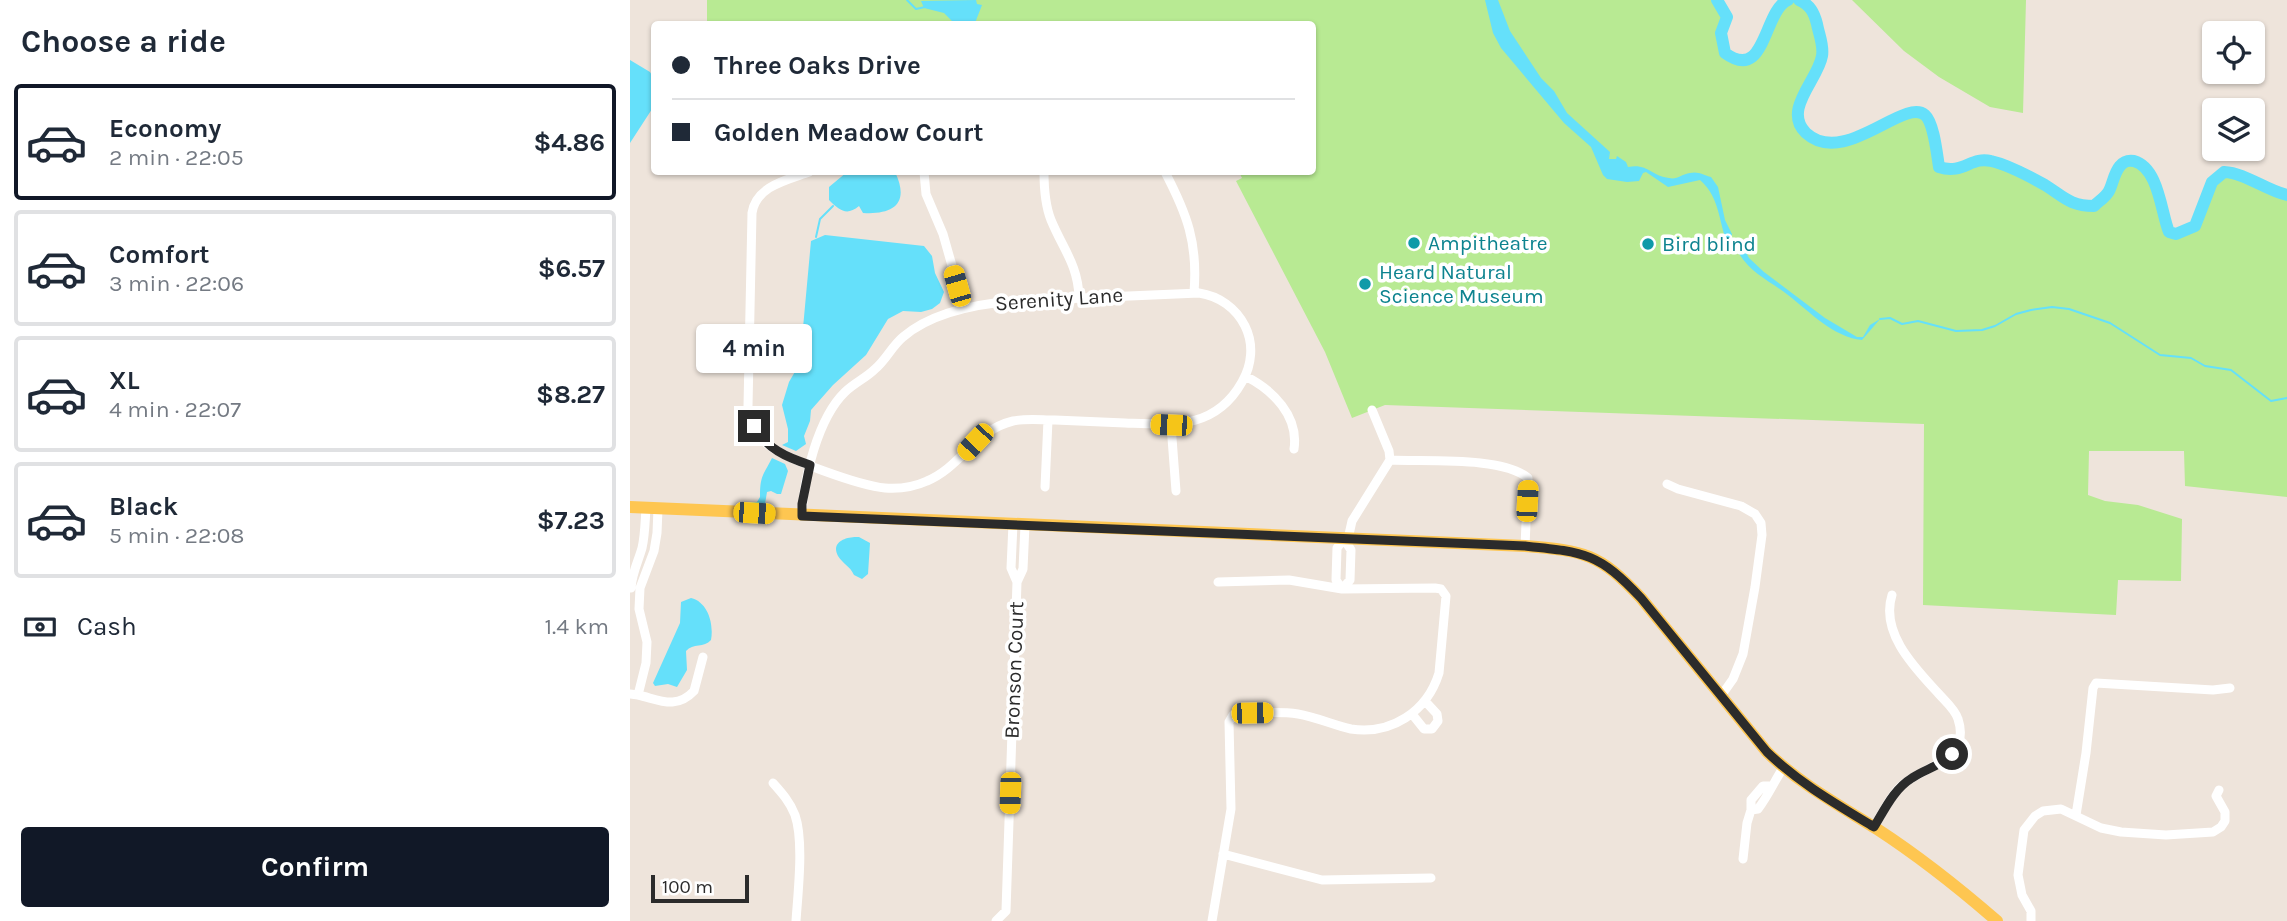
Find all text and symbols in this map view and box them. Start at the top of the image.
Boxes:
map controls [2202,21,2265,161]
button: locate [2202,21,2265,84]
text: Choose a ride [21,23,226,60]
text: Three Oaks Drive [714,50,921,81]
button: layers [2202,98,2265,161]
icon: car [25,111,88,174]
text: Economy [109,113,221,144]
text: Golden Meadow Court [714,117,983,148]
text: $4.86 [533,127,605,158]
text: 2 min · 22:05 [109,144,244,171]
place label: Ampitheatre [1428,231,1547,255]
place label: Bird blind [1662,232,1756,256]
marker: Ampitheatre [1406,235,1422,251]
marker: Bird blind [1640,236,1656,252]
icon: car [25,237,88,300]
text: Comfort [109,239,210,270]
text: $6.57 [538,253,605,284]
place label: Heard Natural Science Museum [1379,260,1544,308]
car [942,263,973,309]
text: 3 min · 22:06 [109,270,244,297]
marker: Heard Natural Science Museum [1357,276,1373,292]
street label: Serenity Lane [994,283,1124,315]
callout: 4 min [696,324,812,374]
text: 4 min [722,335,786,362]
icon: car [25,363,88,426]
text: XL [109,365,140,396]
text: $8.27 [536,379,605,410]
text: 4 min · 22:07 [109,396,241,423]
route end [738,410,770,442]
car [1150,414,1193,436]
car [953,419,998,465]
car [1516,479,1539,523]
icon: car [25,489,88,552]
text: Black [109,491,178,522]
car [733,501,776,525]
text: $7.23 [537,505,605,536]
text: 5 min · 22:08 [109,522,244,549]
street label: Bronson Court [1000,601,1028,739]
icon: cash [21,608,59,646]
text: Cash [77,611,137,642]
text: 1.4 km [545,613,609,640]
car [1231,702,1274,724]
route start [1936,738,1968,770]
car [999,772,1022,814]
button: Confirm [21,827,609,907]
scale bar [651,872,749,904]
text: 100 m [662,876,713,898]

